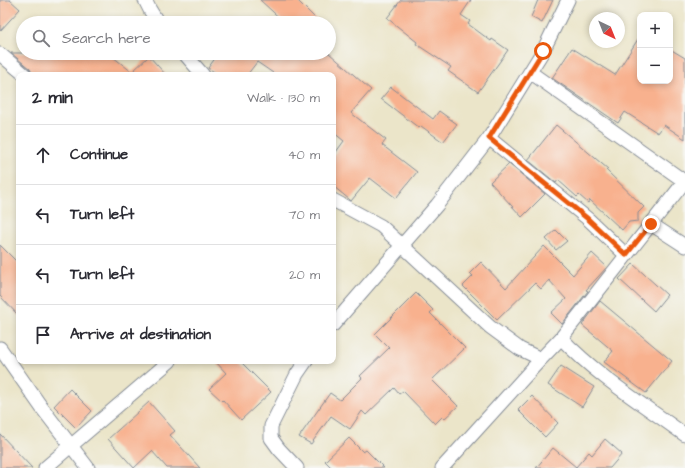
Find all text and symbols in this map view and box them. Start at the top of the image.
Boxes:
north arrow [589,12,625,48]
map controls [637,12,673,84]
button: + [637,12,673,48]
search box [16,16,336,60]
icon: search [30,27,52,49]
text: Search here [62,28,151,49]
route start [534,42,552,60]
button: − [637,48,673,84]
text: 2 min [32,86,73,110]
text: Walk · 130 m [247,89,320,107]
icon: ahead [32,144,54,166]
text: Continue [70,144,128,165]
text: 40 m [288,146,320,164]
icon: left [32,204,54,226]
text: Turn left [70,204,134,225]
text: 70 m [288,206,320,224]
route end [642,215,660,233]
icon: left [32,264,54,286]
text: Turn left [70,264,134,285]
text: 20 m [289,266,320,284]
icon: arrive [32,324,54,346]
text: Arrive at destination [70,324,211,345]

